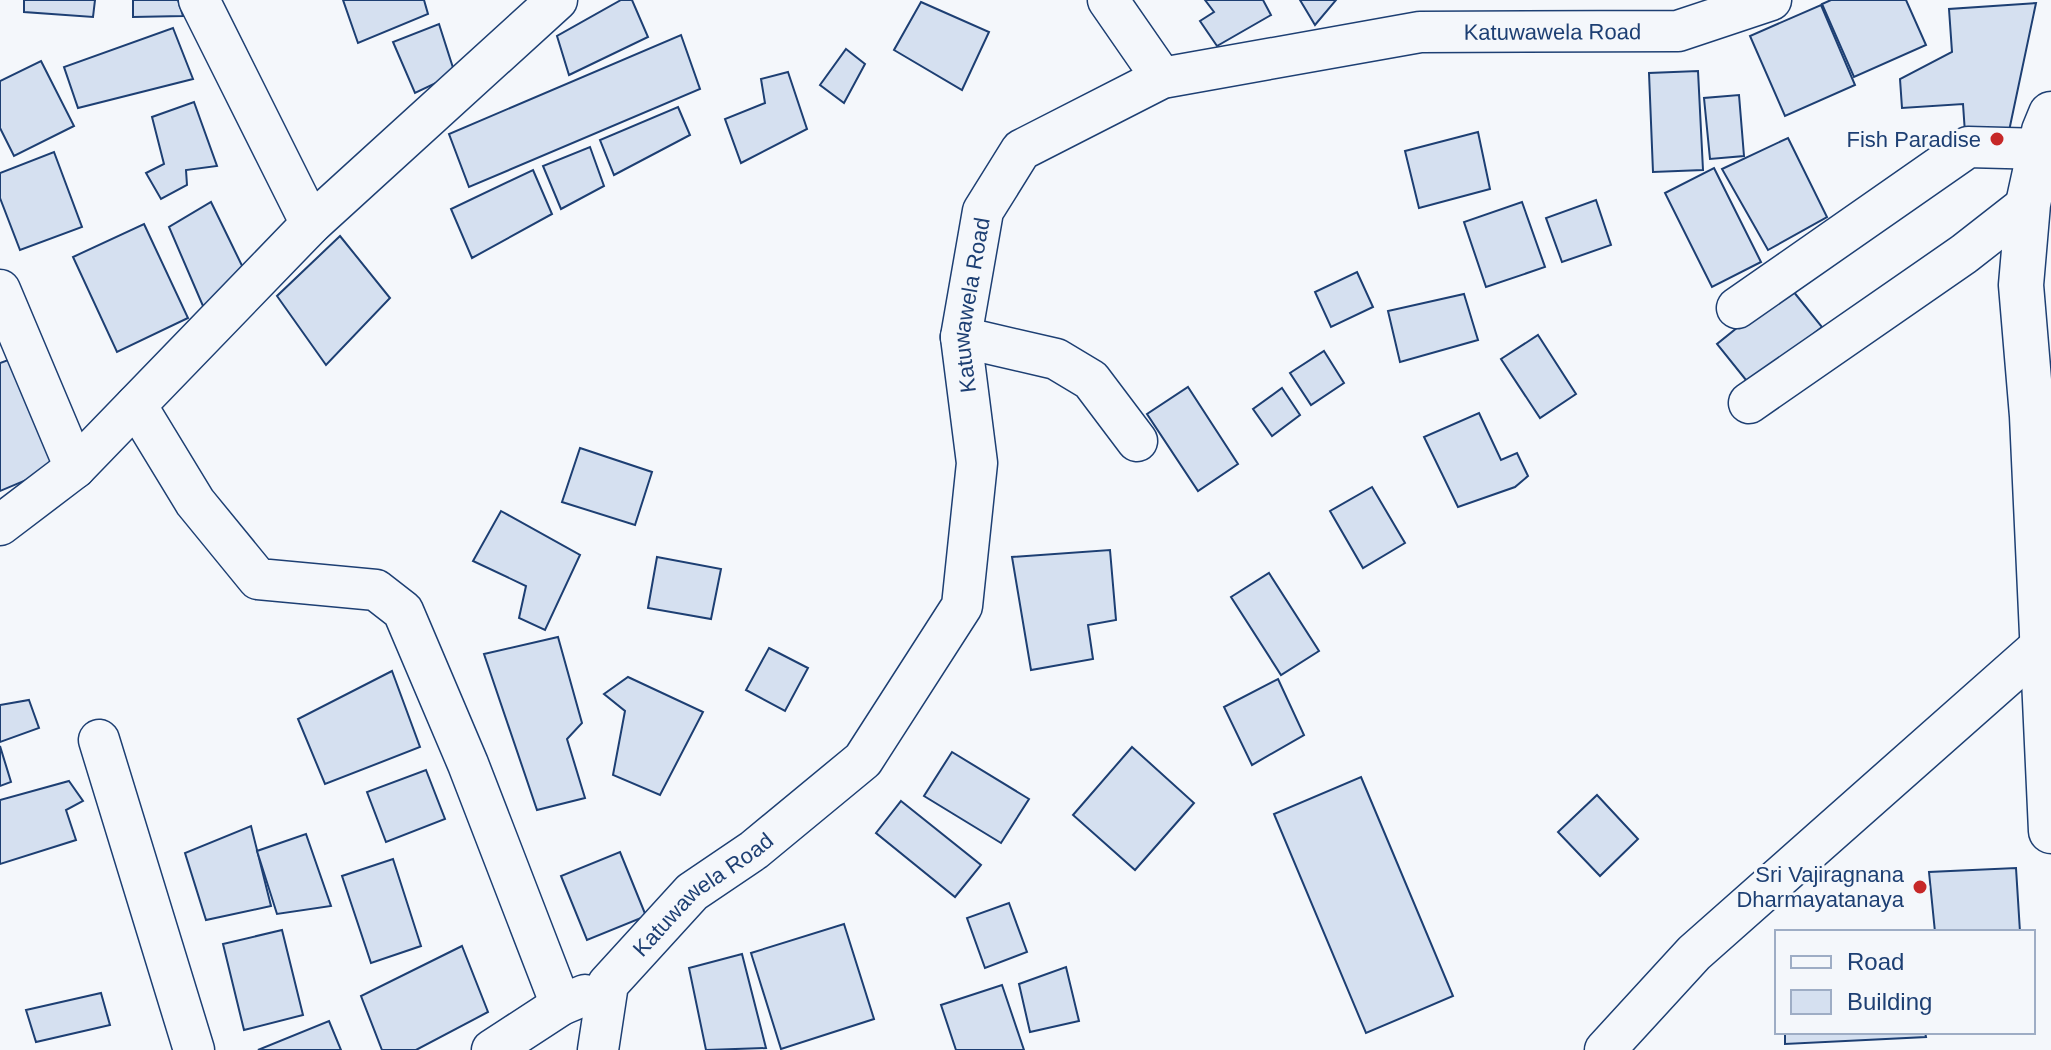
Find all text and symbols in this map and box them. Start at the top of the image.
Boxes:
street label: Katuwawela Road [1464,19,1641,45]
place label: Fish Paradise [1846,127,1981,152]
marker: Fish Paradise [1988,130,2006,148]
street label: Katuwawela Road [948,215,995,394]
street label: Katuwawela Road [628,828,778,961]
place label: Sri Vajiragnana Dharmayatanaya [1736,862,1905,912]
marker: Sri Vajiragnana Dharmayatanaya [1911,878,1929,896]
legend [1775,930,2035,1034]
text: Road [1847,948,1904,975]
text: Building [1847,988,1932,1015]

